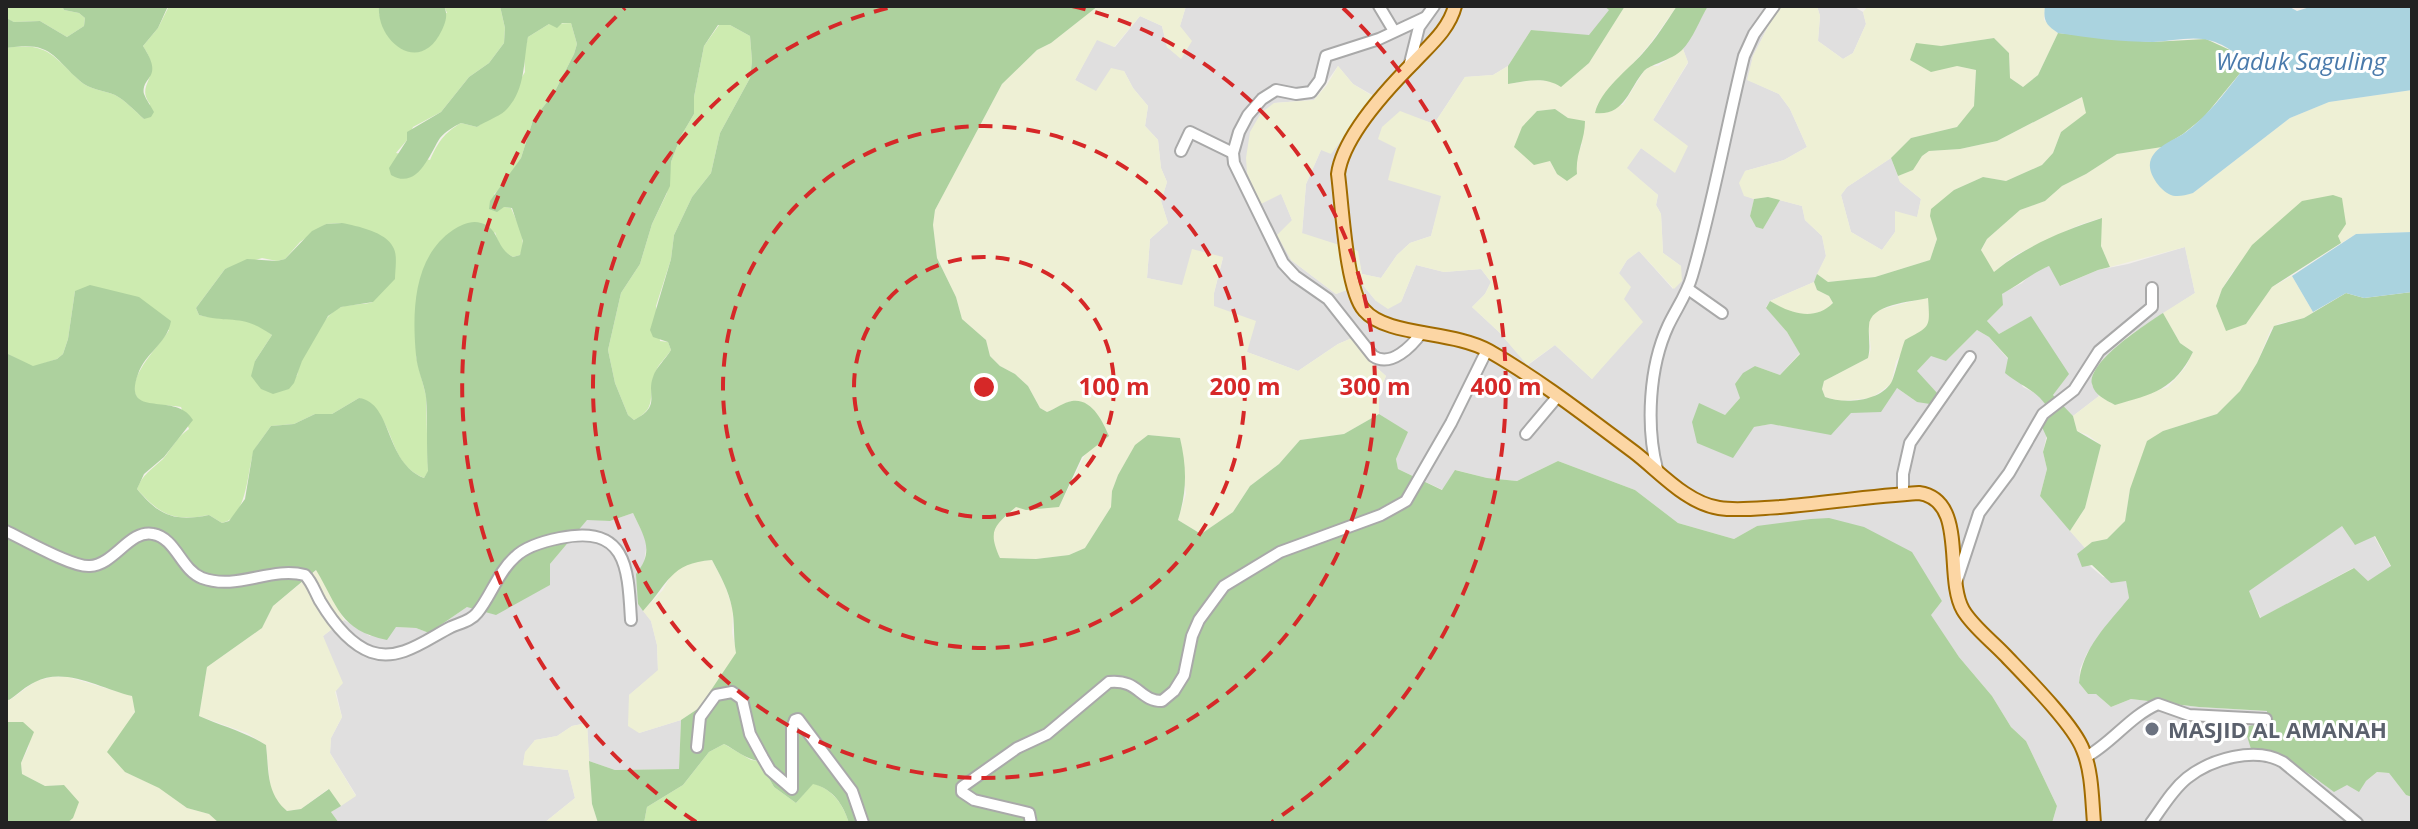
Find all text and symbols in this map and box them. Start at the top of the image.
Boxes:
water label: Waduk Saguling [2216,44,2388,77]
text: 100 m [1079,369,1149,402]
text: 200 m [1210,369,1280,402]
text: 300 m [1340,369,1410,402]
text: 400 m [1471,369,1541,402]
centre of rings [970,373,998,401]
place label: MASJID AL AMANAH [2168,714,2387,744]
marker: MASJID AL AMANAH [2143,720,2161,738]

